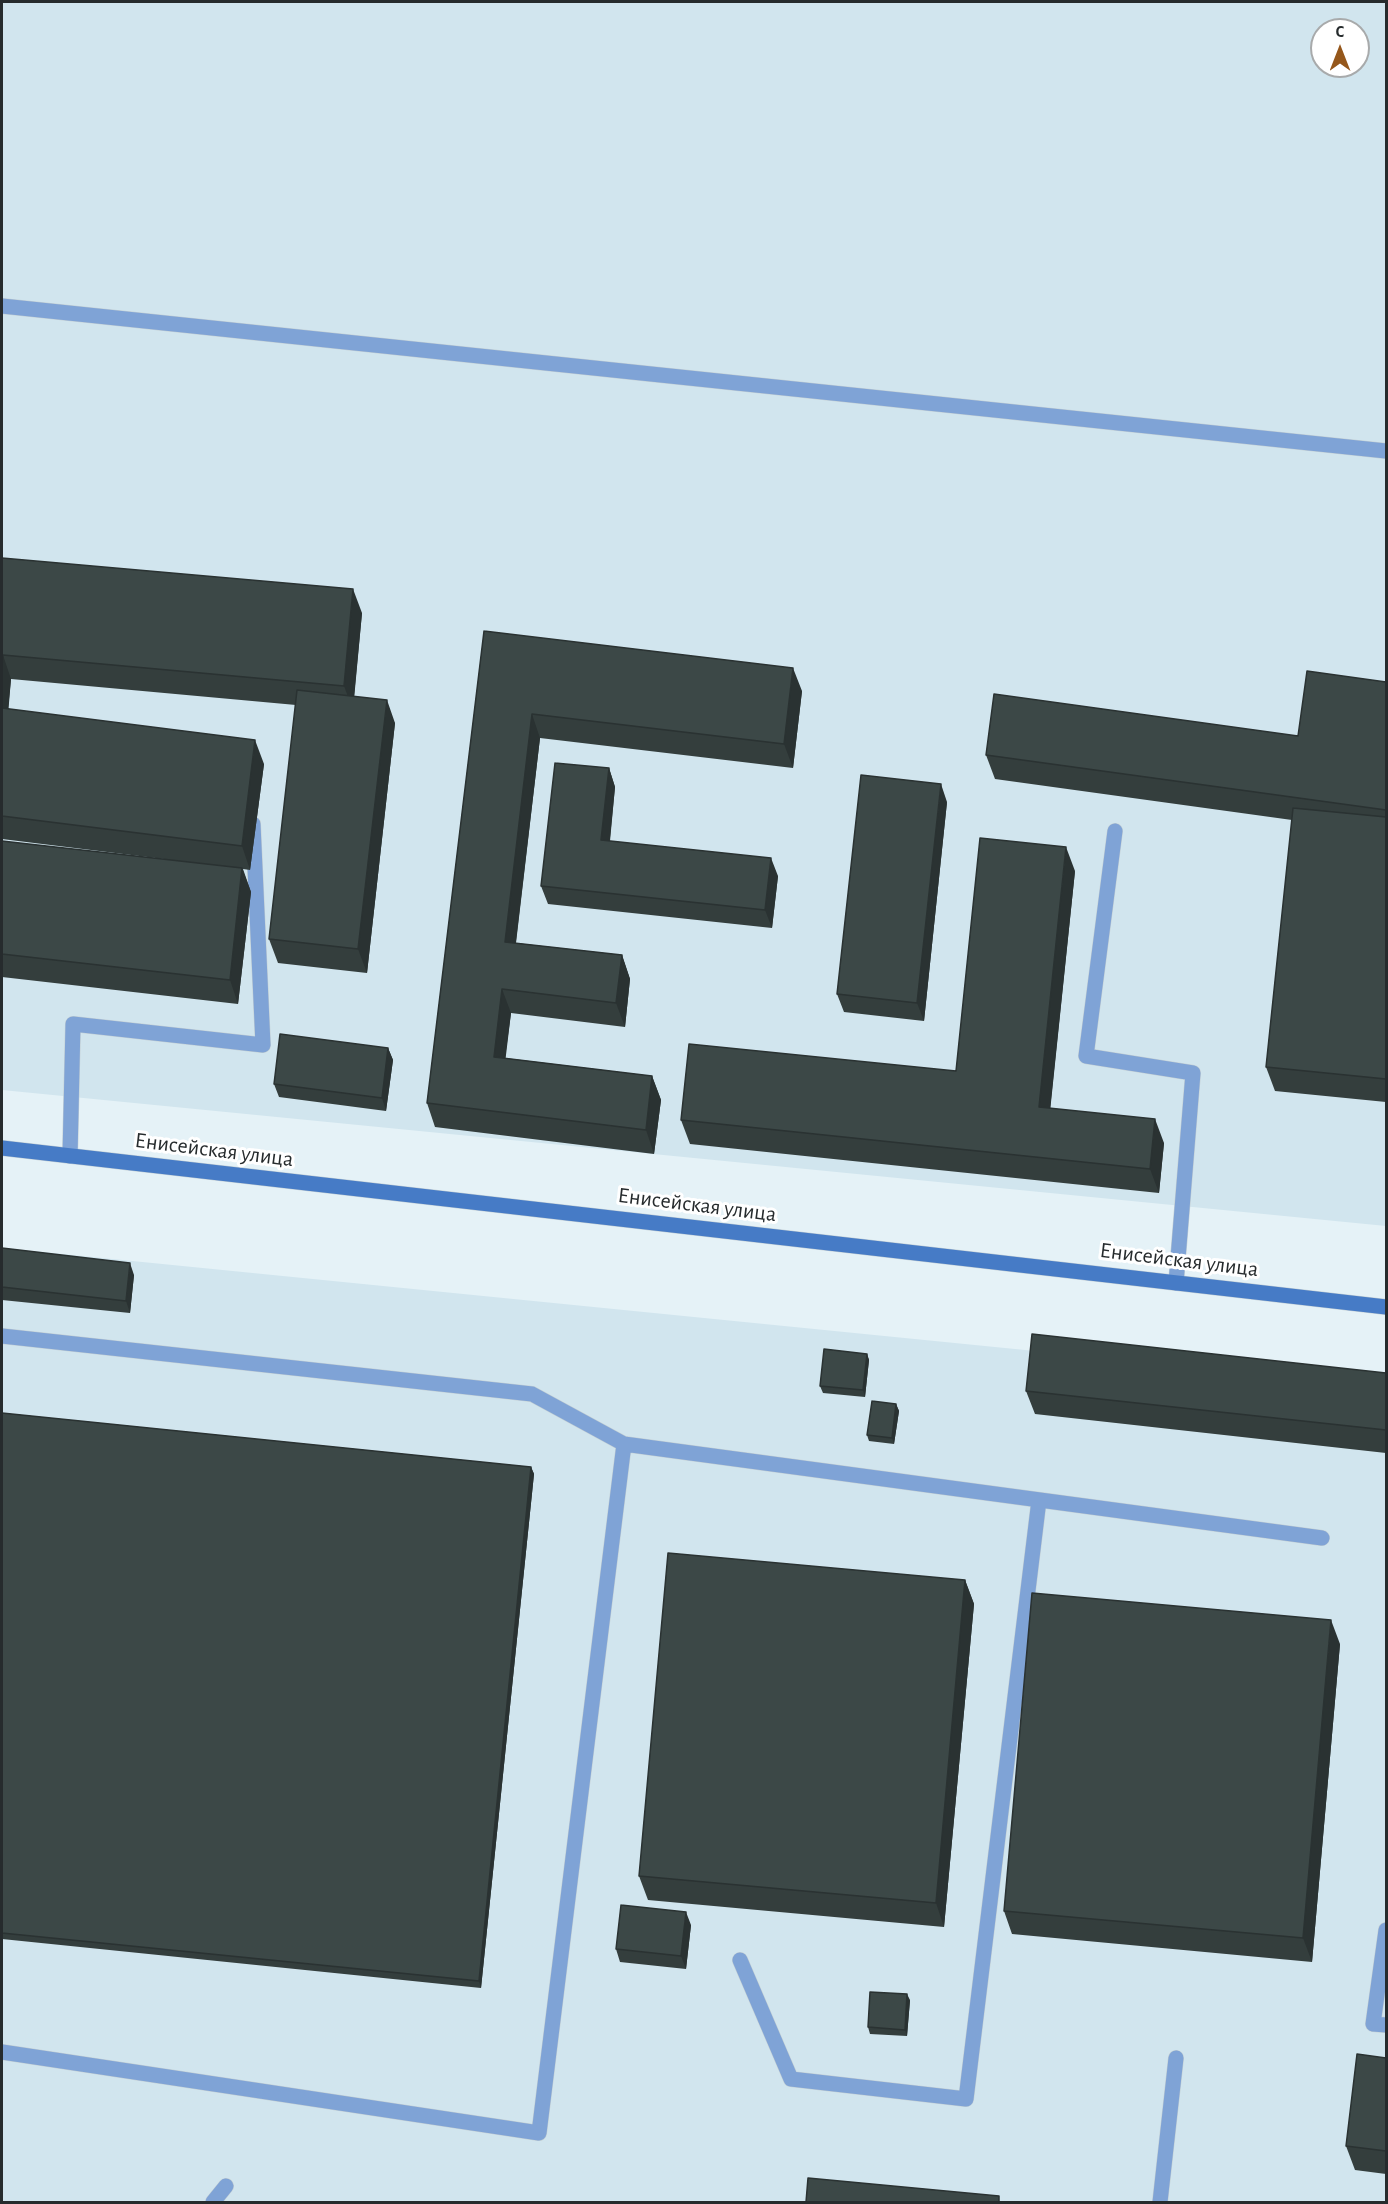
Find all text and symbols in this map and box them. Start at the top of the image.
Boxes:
north arrow [1310,18,1370,78]
text: С [1336,24,1344,40]
street label: Енисейская улица [133,1127,295,1173]
street label: Енисейская улица [616,1182,778,1228]
street label: Енисейская улица [1098,1237,1260,1283]

